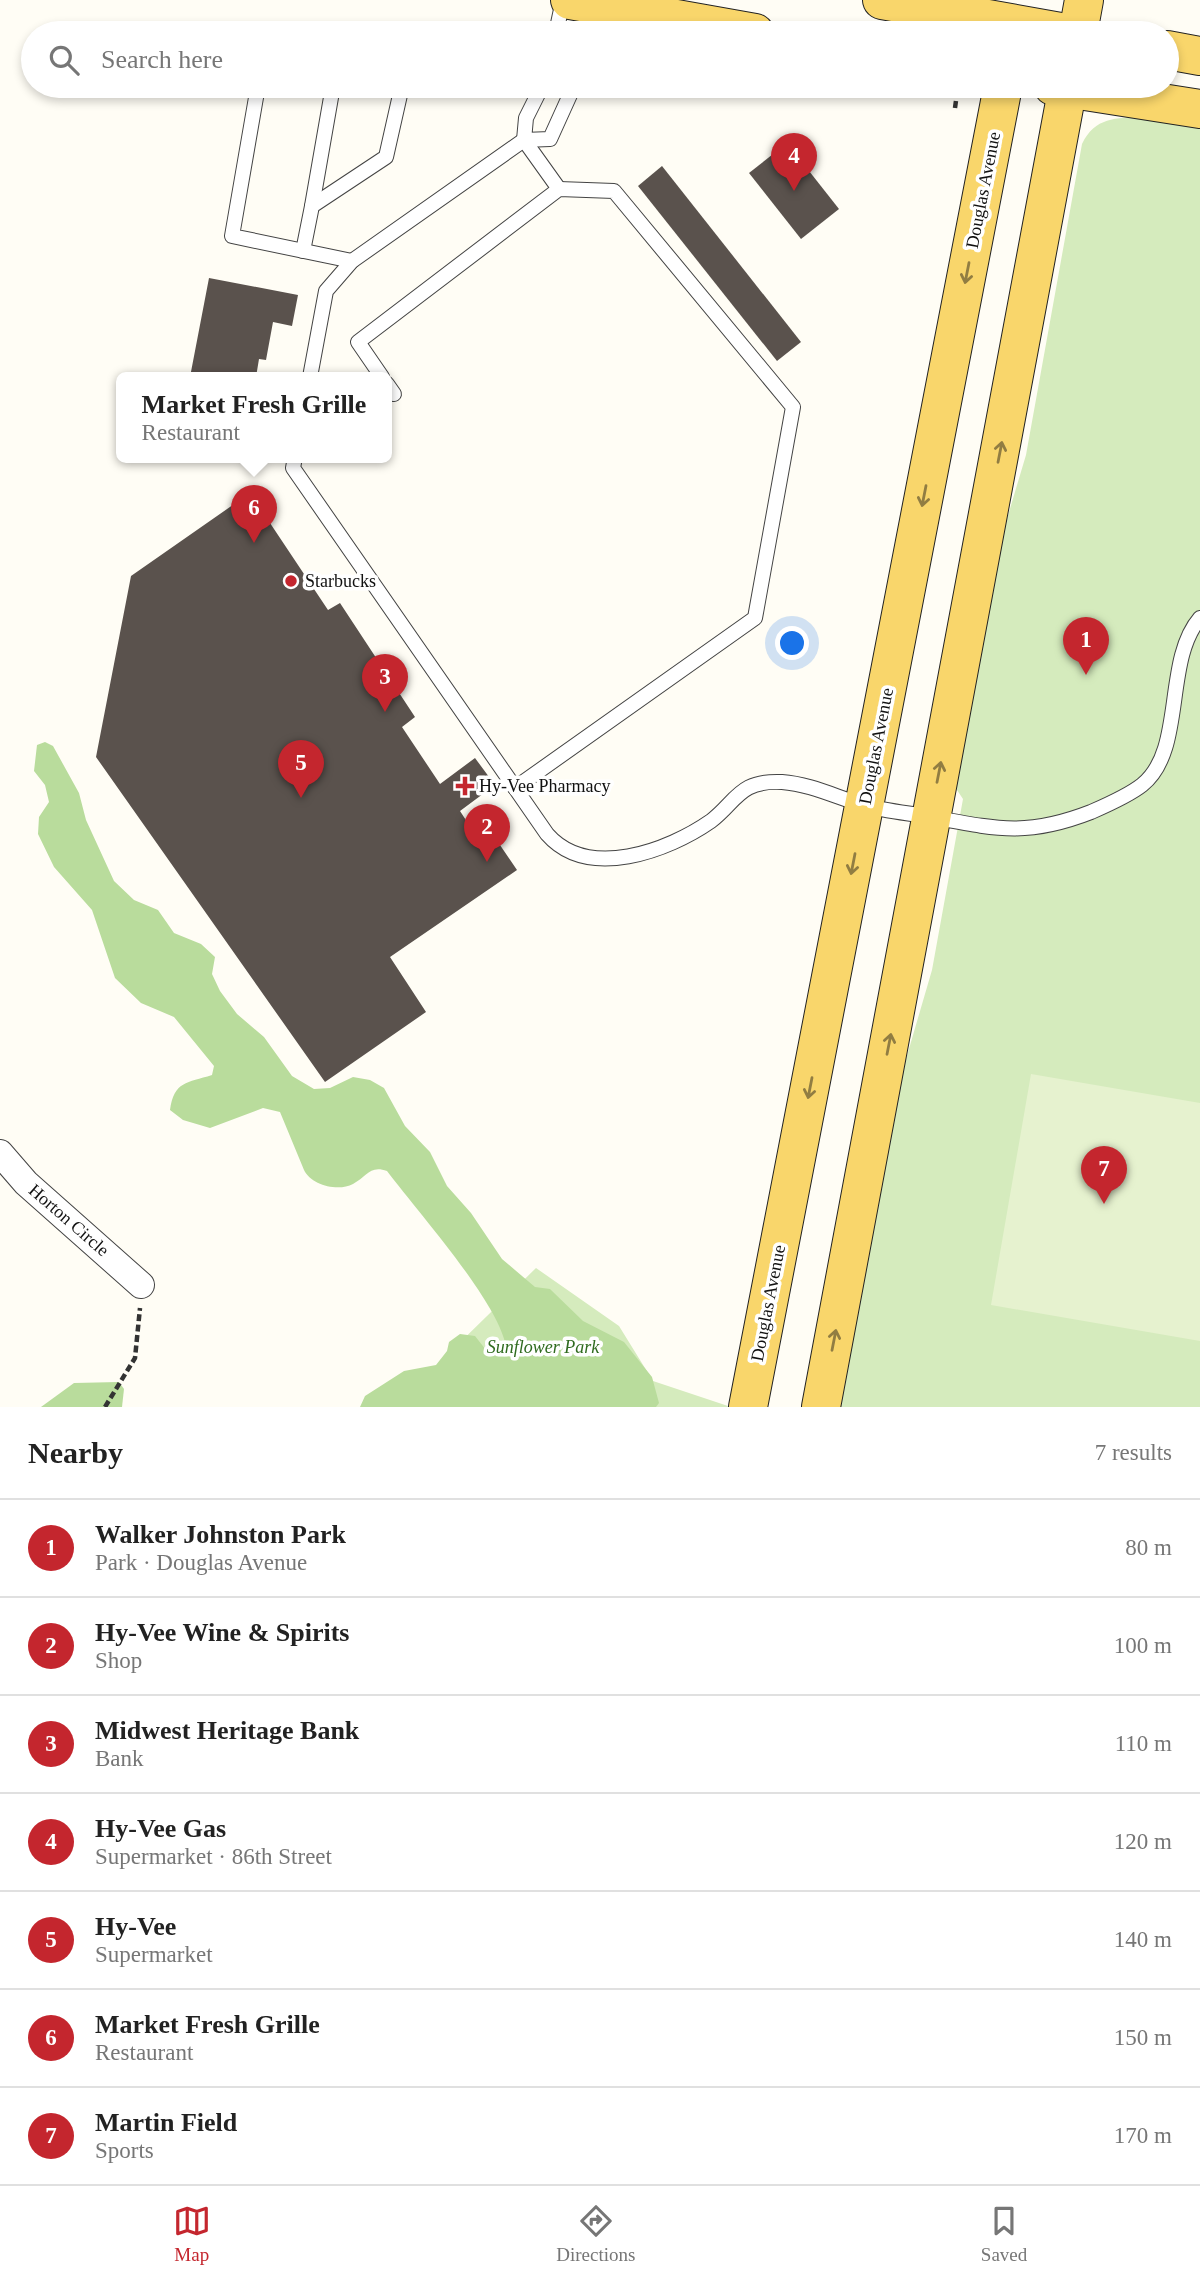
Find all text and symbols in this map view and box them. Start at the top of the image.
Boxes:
search box [21,21,1179,98]
icon: search [45,41,83,79]
text: Search here [101,45,223,74]
street label: Douglas Avenue [962,130,1004,250]
pin: 4 [771,133,817,191]
one-way arrow [959,261,973,284]
popup [116,372,392,463]
text: Market Fresh Grille [142,390,366,419]
text: Restaurant [142,420,240,445]
one-way arrow [993,441,1007,464]
pin: 6 [231,485,277,543]
one-way arrow [916,485,930,507]
place label: Starbucks [305,571,376,591]
marker: Starbucks [283,573,299,589]
pin: 1 [1063,617,1109,675]
your location [775,626,809,660]
pin: 3 [362,654,408,712]
street label: Douglas Avenue [855,686,897,806]
pin: 5 [278,740,324,798]
one-way arrow [933,761,947,784]
place label: Hy-Vee Pharmacy [479,776,610,796]
marker: Hy-Vee Pharmacy [457,778,473,794]
pin: 2 [464,804,510,862]
one-way arrow [846,852,859,875]
one-way arrow [883,1033,896,1056]
one-way arrow [802,1076,816,1099]
pin: 7 [1081,1146,1127,1204]
street label: Horton Circle [25,1180,113,1260]
street label: Douglas Avenue [747,1243,789,1363]
one-way arrow [828,1329,841,1352]
park label: Sunflower Park [487,1337,600,1357]
text: Nearby [28,1436,123,1469]
text: 7 results [1095,1440,1172,1465]
text: Walker Johnston Park [95,1520,346,1549]
text: 1 [45,1535,57,1560]
text: 80 m [1125,1535,1172,1560]
text: Park · Douglas Avenue [95,1550,307,1575]
text: Hy-Vee Wine & Spirits [95,1618,349,1647]
text: 2 [45,1633,57,1658]
text: 100 m [1114,1633,1172,1658]
text: Shop [95,1648,142,1673]
text: Midwest Heritage Bank [95,1716,359,1745]
text: 3 [45,1731,57,1756]
text: 110 m [1115,1731,1172,1756]
text: Bank [95,1746,144,1771]
text: Hy-Vee Gas [95,1814,226,1843]
text: 4 [45,1829,57,1854]
text: 120 m [1114,1829,1172,1854]
text: Supermarket · 86th Street [95,1844,332,1869]
text: Hy-Vee [95,1912,176,1941]
text: 5 [45,1927,57,1952]
text: 140 m [1114,1927,1172,1952]
text: Supermarket [95,1942,213,1967]
text: Market Fresh Grille [95,2010,320,2039]
text: 6 [45,2025,57,2050]
text: 150 m [1114,2025,1172,2050]
text: Restaurant [95,2040,193,2065]
text: Martin Field [95,2108,237,2137]
text: 7 [45,2123,57,2148]
text: 170 m [1114,2123,1172,2148]
text: Sports [95,2138,154,2163]
tab: Map [173,2202,211,2266]
tab: Directions [556,2202,635,2266]
tab: Saved [981,2202,1027,2266]

